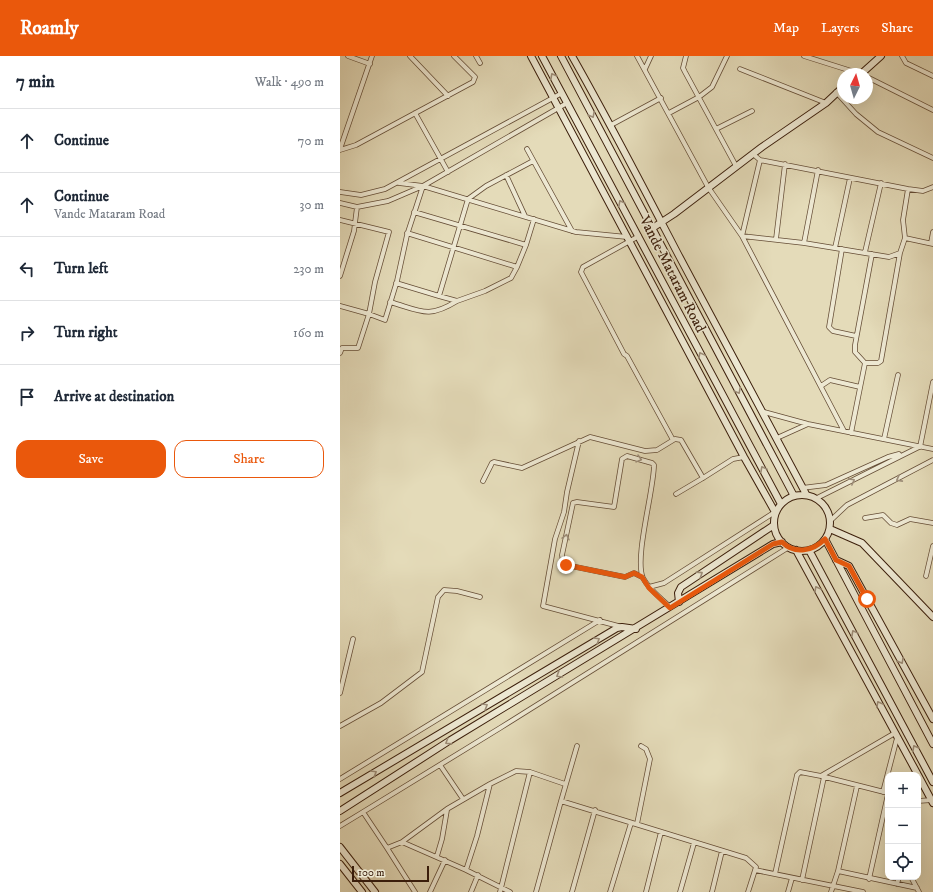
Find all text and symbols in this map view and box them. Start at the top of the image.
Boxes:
text: Roamly [20,17,79,40]
text: Map [773,19,799,37]
text: Layers [821,19,859,37]
text: Share [881,19,913,37]
north arrow [837,68,873,104]
text: 7 min [16,71,55,93]
one-way arrow [550,73,558,80]
text: Walk · 490 m [255,74,324,90]
one-way arrow [587,111,594,119]
icon: ahead [16,130,38,152]
text: Continue [54,131,109,150]
text: 70 m [298,133,324,149]
text: Continue [54,187,109,206]
icon: ahead [16,194,38,216]
text: 30 m [300,197,324,213]
one-way arrow [619,200,626,207]
text: Vande Mataram Road [54,206,165,222]
street label: Vande Mataram Road [634,212,710,336]
icon: left [16,258,38,280]
text: Turn left [54,259,108,278]
text: 230 m [293,261,324,277]
icon: right [16,322,38,344]
text: Turn right [54,323,117,342]
text: 160 m [293,325,324,341]
one-way arrow [698,352,706,359]
icon: arrive [16,386,38,408]
text: Arrive at destination [54,387,174,406]
one-way arrow [733,387,741,394]
button: Save [16,440,166,478]
button: Share [174,440,324,478]
one-way arrow [636,455,643,463]
one-way arrow [760,466,768,474]
one-way arrow [895,474,903,482]
one-way arrow [848,478,855,486]
one-way arrow [561,534,569,540]
route end [557,556,575,574]
one-way arrow [696,571,703,579]
one-way arrow [815,586,822,594]
route start [858,590,876,608]
one-way arrow [851,630,858,637]
one-way arrow [593,638,600,645]
one-way arrow [896,657,904,664]
one-way arrow [556,670,563,677]
one-way arrow [877,701,884,708]
one-way arrow [481,704,488,711]
one-way arrow [445,737,452,745]
one-way arrow [912,745,919,752]
one-way arrow [370,770,377,777]
map controls [885,772,921,880]
button: + [885,772,921,808]
button: − [885,808,921,844]
button: locate [885,844,921,880]
scale bar [352,864,429,883]
text: 100 m [358,866,384,880]

